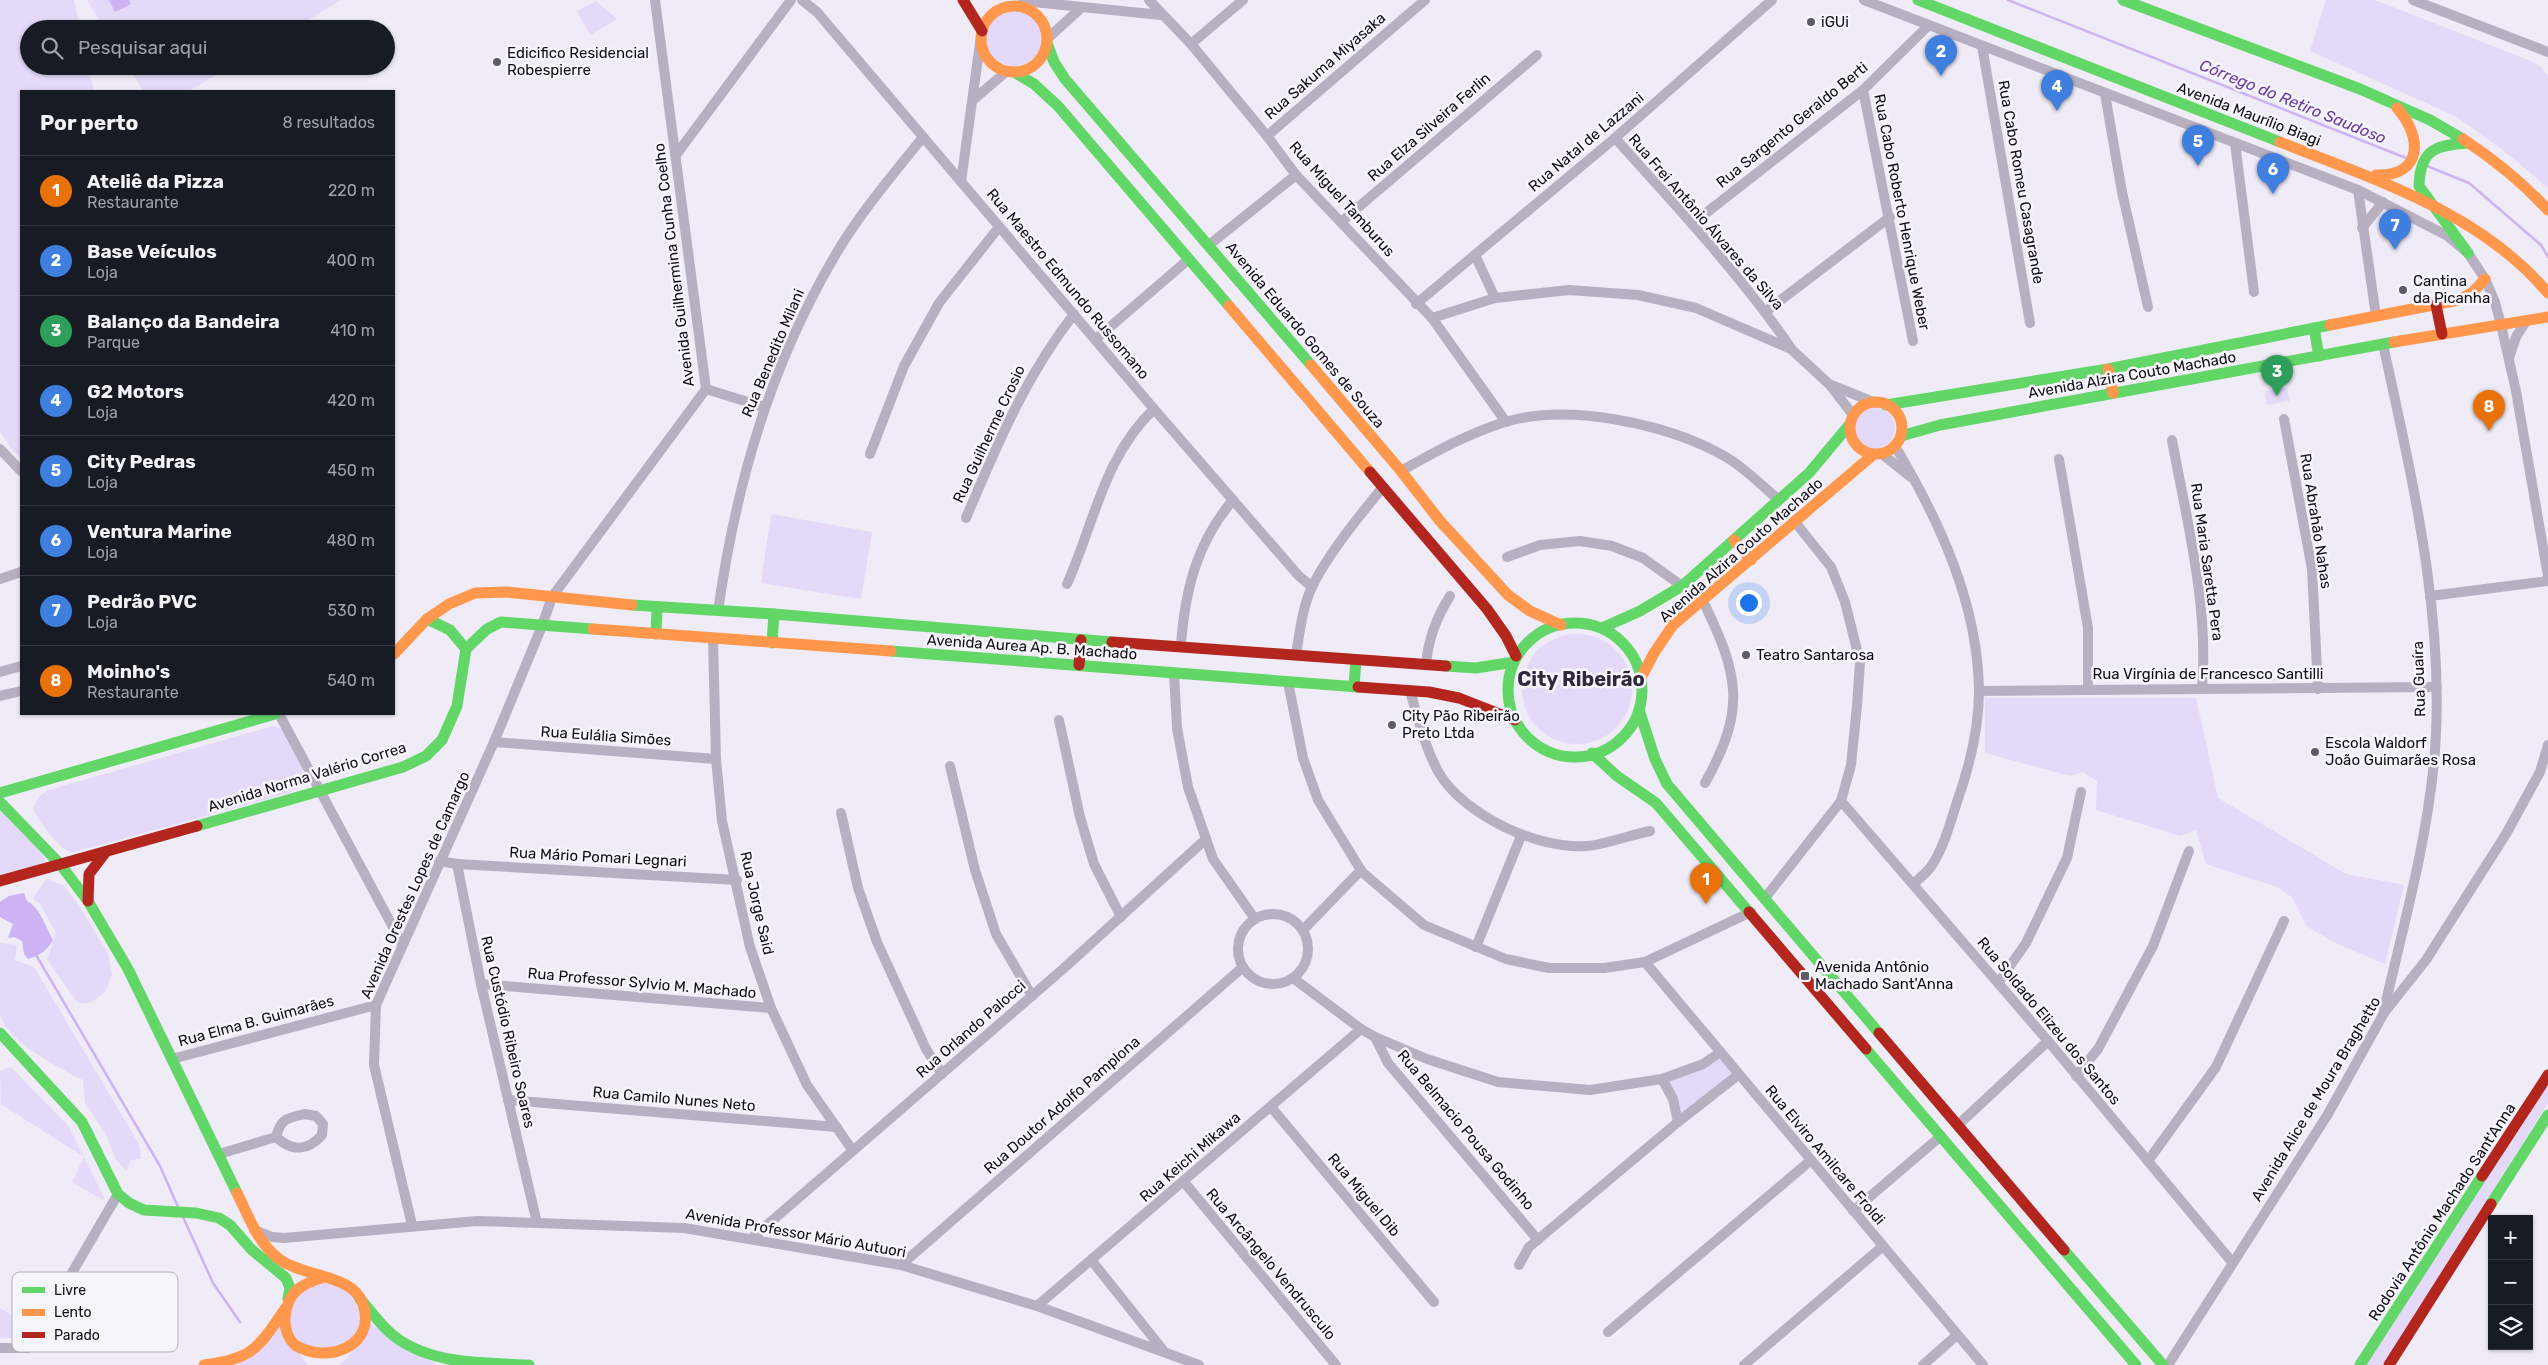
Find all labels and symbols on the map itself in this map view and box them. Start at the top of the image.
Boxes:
street label: Rua Sakuma Miyasaka [1261,9,1389,123]
place label: iGUi [1821,13,1849,31]
marker: iGUi [1805,16,1817,28]
pin: 2 [1925,35,1957,76]
place label: Edicifico Residencial Robespierre [507,44,649,79]
water label: Córrego do Retiro Saudoso [2197,55,2389,148]
marker: Edicifico Residencial Robespierre [491,56,503,68]
street label: Rua Sargento Geraldo Berti [1713,58,1871,192]
street label: Rua Elza Silveira Ferlin [1364,69,1494,185]
pin: 4 [2041,70,2073,111]
street label: Avenida Maurílio Biagi [2175,78,2323,150]
street label: Rua Cabo Romeu Casagrande [1994,79,2048,285]
street label: Rua Natal de Lazzani [1525,89,1647,195]
street label: Rua Cabo Roberto Henrique Weber [1870,92,1934,332]
pin: 5 [2182,125,2214,166]
street label: Rua Frei Antônio Álvares da Silva [1625,130,1787,314]
street label: Rua Miguel Tamburus [1285,138,1399,261]
street label: Avenida Guilhermina Cunha Coelho [650,142,698,388]
pin: 6 [2257,153,2289,194]
street label: Rua Maestro Edmundo Russomano [983,185,1153,383]
pin: 7 [2379,209,2411,250]
street label: Avenida Eduardo Gomes de Souza [1222,238,1388,432]
place label: Cantina da Picanha [2413,272,2490,307]
marker: Cantina da Picanha [2397,284,2409,296]
street label: Rua Benedito Milani [738,286,808,420]
street label: Avenida Alzira Couto Machado [2027,348,2237,402]
pin: 3 [2261,355,2293,396]
street label: Rua Guilherme Crosio [949,362,1029,506]
pin: 8 [2473,390,2505,431]
street label: Rua Abrahão Nahas [2296,452,2336,590]
street label: Avenida Alzira Couto Machado [1656,474,1826,626]
street label: Rua Maria Saretta Pera [2187,482,2227,642]
your location [1736,590,1762,616]
street label: Avenida Aurea Ap. B. Machado [926,631,1138,663]
street label: Rua Guaíra [2409,641,2429,717]
place label: Teatro Santarosa [1756,646,1874,664]
marker: Teatro Santarosa [1740,649,1752,661]
street label: Rua Virgínia de Francesco Santilli [2092,665,2324,683]
district label: City Ribeirão [1517,667,1645,691]
place label: City Pão Ribeirão Preto Ltda [1402,707,1520,742]
marker: City Pão Ribeirão Preto Ltda [1386,719,1398,731]
street label: Rua Eulália Simões [540,722,672,750]
place label: Escola Waldorf João Guimarães Rosa [2325,734,2476,769]
street label: Avenida Norma Valério Correa [206,738,408,816]
marker: Escola Waldorf João Guimarães Rosa [2309,746,2321,758]
street label: Avenida Orestes Lopes de Camargo [357,769,473,1001]
street label: Rua Mário Pomari Legnari [509,843,687,871]
street label: Rua Jorge Said [736,849,778,957]
pin: 1 [1690,863,1722,904]
street label: Rua Soldado Elizeu dos Santos [1974,933,2125,1109]
street label: Rua Custódio Ribeiro Soares [477,934,539,1130]
place label: Avenida Antônio Machado Sant'Anna [1815,958,1953,993]
street label: Rua Professor Sylvio M. Machado [527,964,757,1002]
marker: Avenida Antônio Machado Sant'Anna [1799,970,1811,982]
street label: Rua Orlando Palocci [913,977,1029,1081]
street label: Rua Elma B. Guimarães [176,991,336,1050]
street label: Avenida Alice de Moura Braghetto [2248,993,2384,1205]
street label: Rua Doutor Adolfo Pamplona [980,1032,1144,1178]
street label: Rua Belmacio Pousa Godinho [1394,1046,1538,1214]
street label: Rua Elviro Amilcare Froldi [1761,1082,1889,1228]
street label: Rua Camilo Nunes Neto [592,1083,756,1115]
street label: Rodovia Antônio Machado Sant'Anna [2365,1100,2519,1324]
street label: Rua Keichi Mikawa [1136,1108,1244,1206]
street label: Rua Miguel Dib [1324,1150,1404,1240]
street label: Rua Arcângelo Vendrusculo [1202,1185,1340,1343]
street label: Avenida Professor Mário Autuori [684,1205,908,1261]
legend [12,1272,178,1352]
text: Livre [54,1282,86,1299]
text: Lento [54,1304,91,1321]
text: Parado [54,1327,100,1344]

